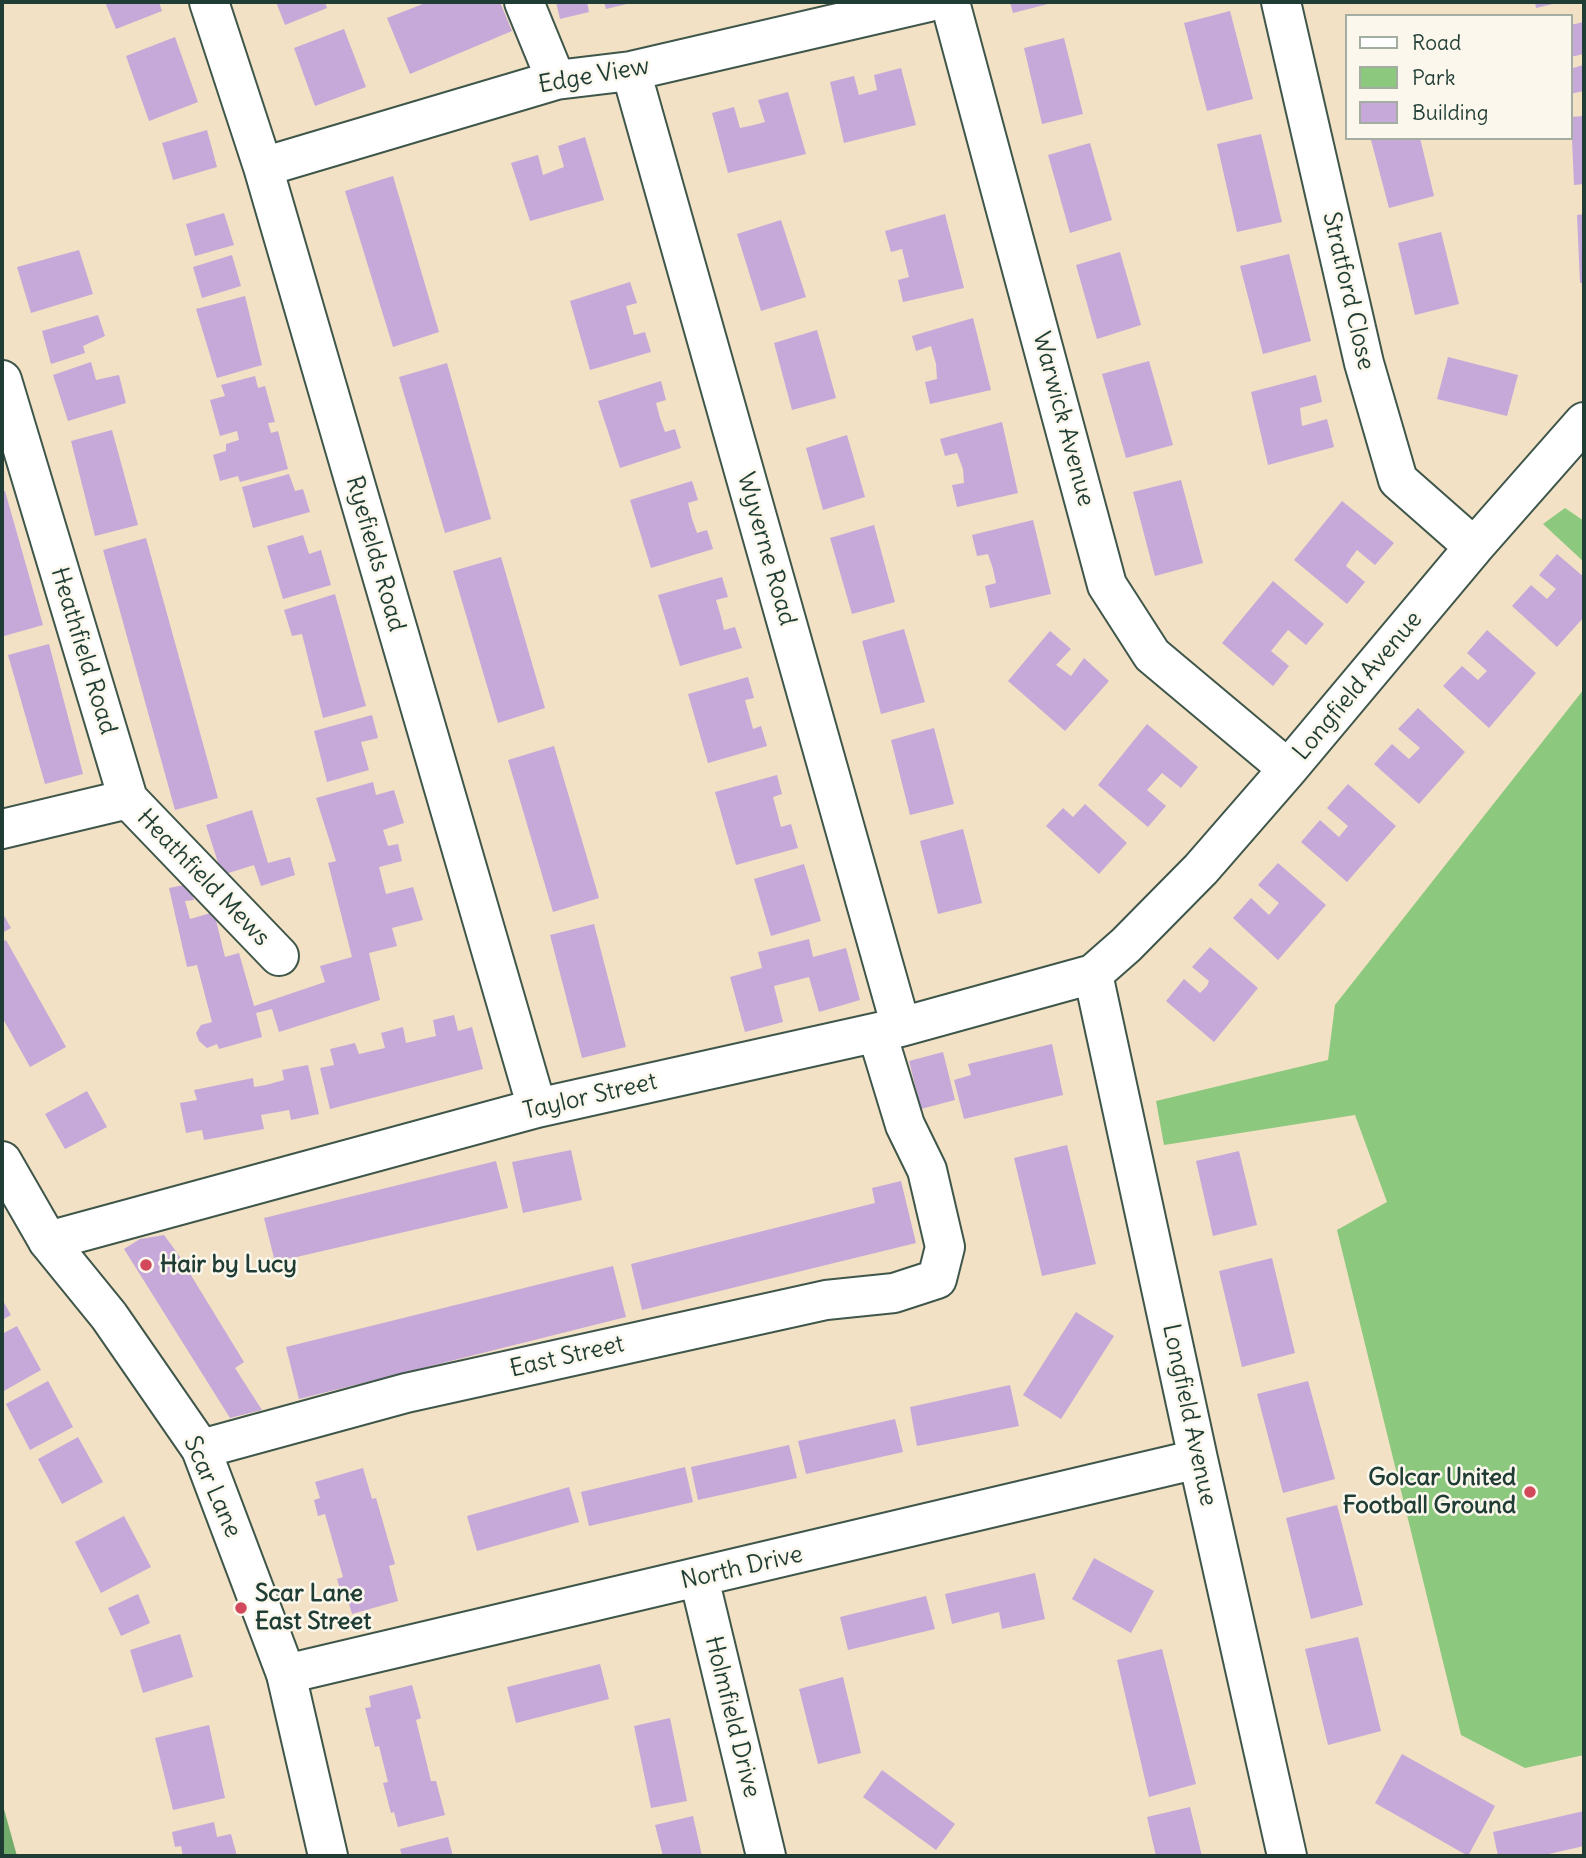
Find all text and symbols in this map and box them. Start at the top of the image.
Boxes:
legend [1344,14,1572,140]
text: Road [1412,29,1461,56]
street label: Edge View [536,52,652,100]
text: Park [1412,64,1455,91]
text: Building [1412,99,1488,126]
street label: Stratford Close [1316,209,1380,373]
street label: Warwick Avenue [1026,329,1100,509]
street label: Wyverne Road [730,469,802,629]
street label: Ryefields Road [339,473,411,635]
street label: Heathfield Road [44,564,122,738]
street label: Longfield Avenue [1287,606,1429,766]
street label: Heathfield Mews [131,804,275,952]
street label: Taylor Street [520,1068,660,1126]
place label: Hair by Lucy [160,1251,297,1279]
marker: Hair by Lucy [138,1257,154,1273]
street label: Longfield Avenue [1156,1321,1222,1509]
street label: East Street [507,1330,627,1384]
street label: Scar Lane [177,1432,247,1542]
place label: Golcar United Football Ground [1343,1464,1516,1520]
marker: Golcar United Football Ground [1522,1484,1538,1500]
street label: North Drive [678,1540,806,1596]
place label: Scar Lane East Street [255,1580,371,1636]
marker: Scar Lane East Street [233,1600,249,1616]
street label: Holmfield Drive [698,1633,766,1801]

